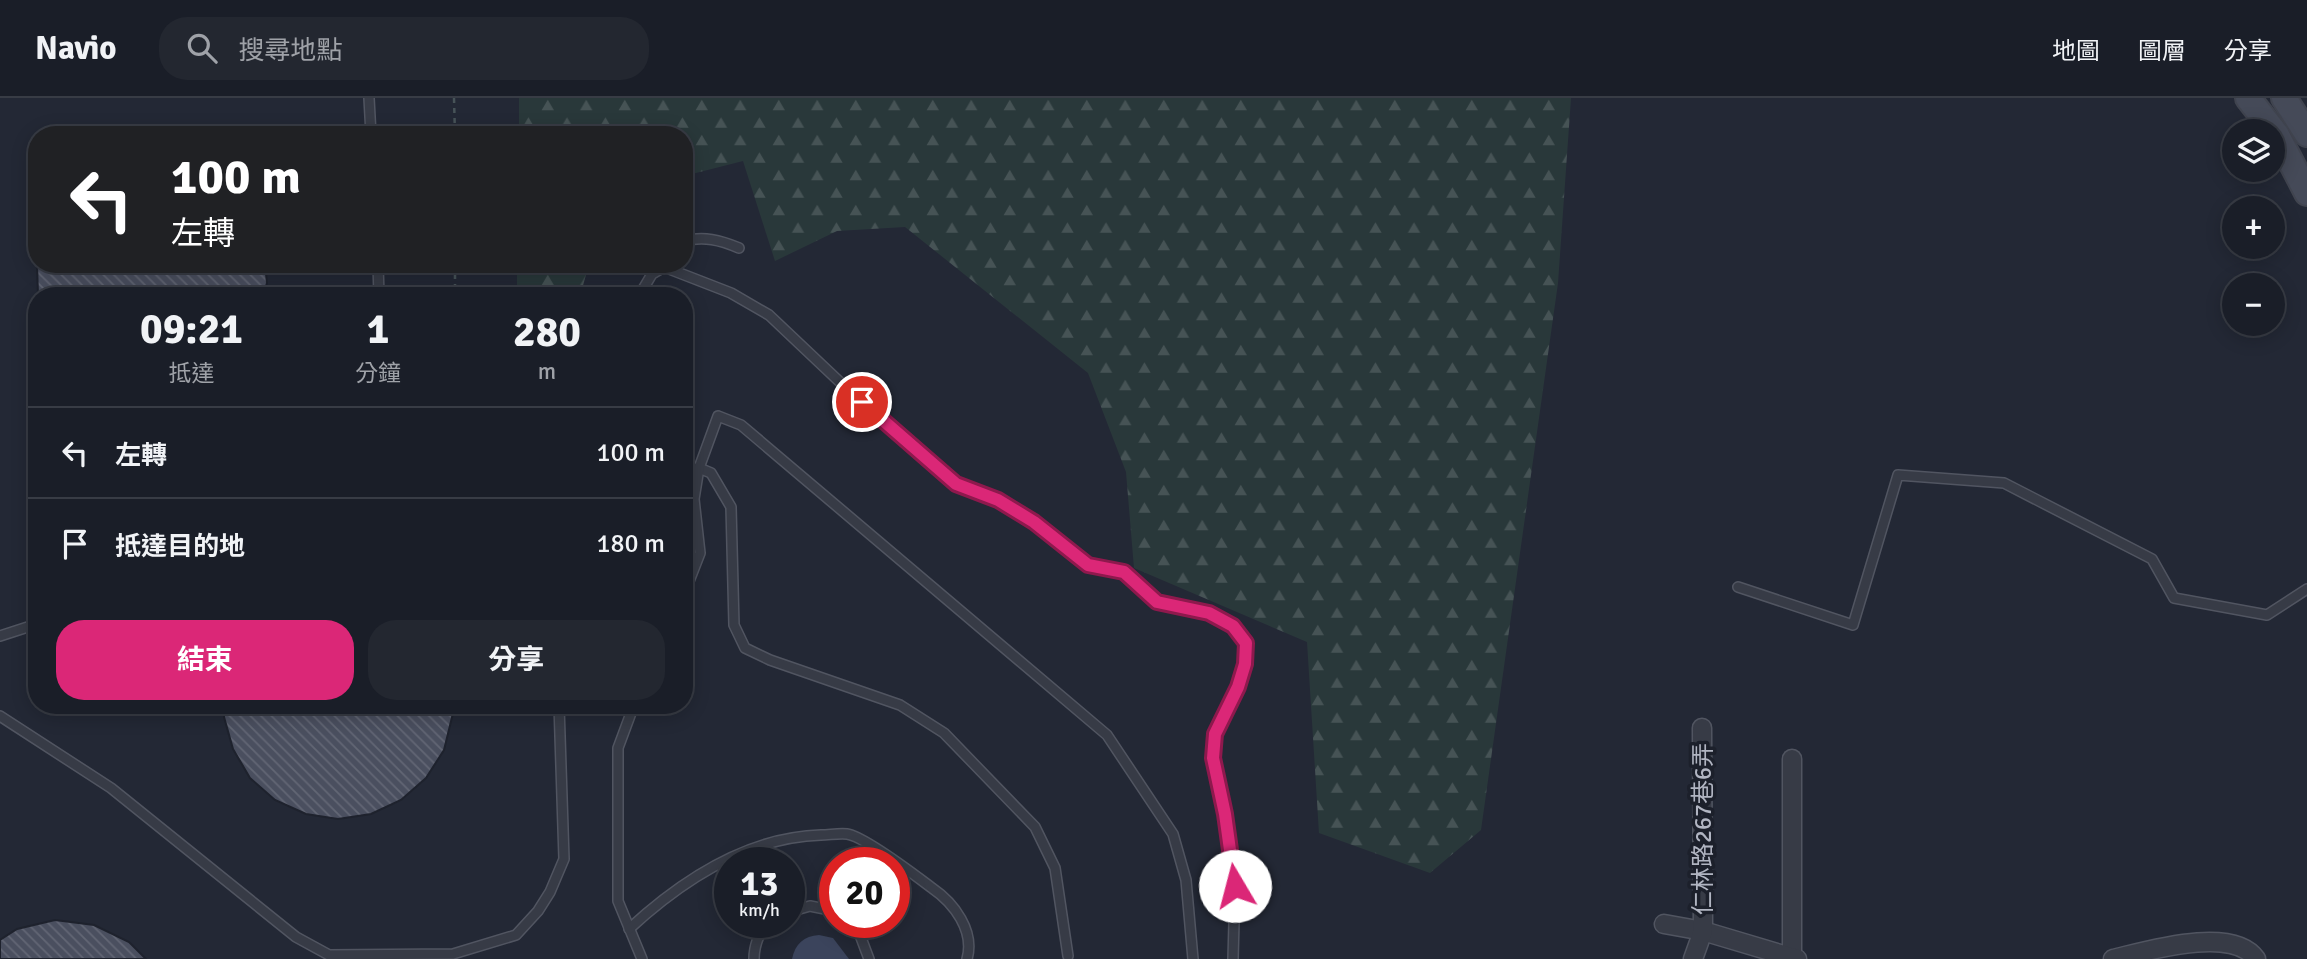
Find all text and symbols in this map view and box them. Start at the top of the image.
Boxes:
search box [159,17,649,80]
text: Navio [35,28,117,69]
icon: search [183,29,221,67]
text: 搜尋地點 [239,35,343,67]
text: 地圖 [2052,36,2100,66]
text: 圖層 [2138,36,2186,66]
text: 分享 [2224,36,2272,66]
map controls [2222,119,2285,336]
button: layers [2222,119,2285,182]
text: 100 m [171,147,301,207]
icon: left [56,154,147,245]
button: + [2222,196,2285,259]
text: 左轉 [171,214,235,253]
button: − [2222,273,2285,336]
text: 09:21 [140,304,243,355]
text: 1 [367,304,389,355]
text: 280 [513,307,581,358]
text: m [538,357,556,386]
text: 抵達 [169,359,215,388]
text: 分鐘 [355,359,401,388]
pin [832,372,892,432]
icon: arrive [843,383,881,421]
icon: left [56,434,94,472]
text: 100 m [596,437,665,469]
text: 左轉 [115,440,167,472]
icon: arrive [56,525,94,563]
text: 180 m [596,528,665,560]
text: 抵達目的地 [115,531,245,563]
button: 結束 [56,620,354,700]
button: 分享 [368,620,665,700]
street label: 仁林路267巷6弄 [1688,743,1718,915]
speed limit sign: 20 [819,847,910,938]
position arrow [1198,849,1272,923]
text: 13 [741,862,778,905]
text: km/h [739,899,780,921]

